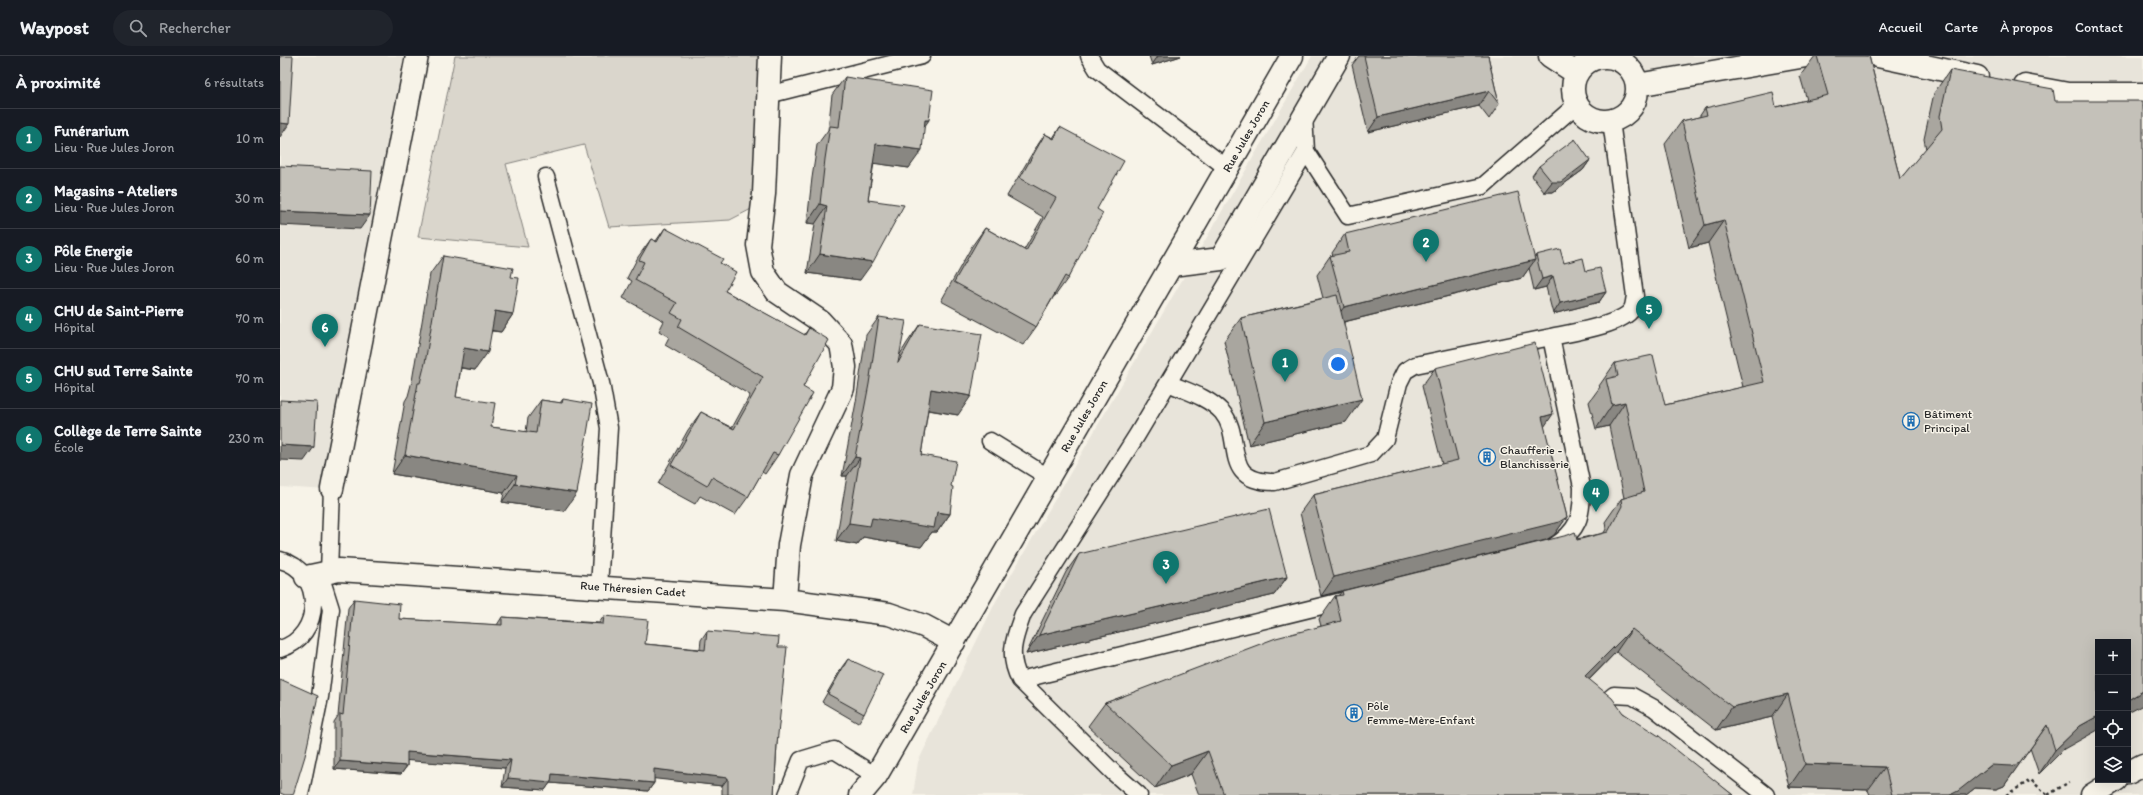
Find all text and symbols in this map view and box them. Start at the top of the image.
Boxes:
search box [113,10,393,46]
text: Waypost [20,16,89,39]
icon: search [127,17,149,39]
text: Rechercher [159,19,231,37]
text: Accueil [1879,19,1922,36]
text: Carte [1944,19,1978,36]
text: À propos [2000,19,2053,36]
text: Contact [2075,19,2123,36]
text: À proximité [16,72,101,92]
text: 6 résultats [204,75,264,90]
street label: Rue Jules Joron [1220,97,1272,175]
text: Funérarium [54,122,129,140]
text: 1 [26,131,32,146]
text: 10 m [236,131,264,146]
text: Lieu · Rue Jules Joron [54,140,174,155]
text: Magasins - Ateliers [54,182,177,200]
text: 2 [26,191,32,206]
text: 30 m [235,191,264,206]
text: Lieu · Rue Jules Joron [54,200,174,215]
pin: 2 [1413,229,1439,262]
text: Pôle Energie [54,242,133,260]
text: 3 [25,251,33,266]
text: 60 m [235,251,264,266]
text: Lieu · Rue Jules Joron [54,260,174,275]
pin: 5 [1636,296,1662,329]
text: CHU de Saint-Pierre [54,302,184,320]
text: 4 [25,311,33,326]
text: 70 m [236,311,264,326]
pin: 6 [312,314,338,347]
text: Hôpital [54,320,95,335]
pin: 1 [1272,349,1298,382]
your location [1328,354,1348,374]
text: CHU sud Terre Sainte [54,362,193,380]
text: 5 [26,371,32,386]
text: 70 m [236,371,264,386]
street label: Rue Jules Joron [1058,377,1110,455]
text: Hôpital [54,380,95,395]
place label: Bâtiment Principal [1924,407,1973,435]
building icon: Bâtiment Principal [1901,411,1921,431]
text: Collège de Terre Sainte [54,422,202,440]
text: 6 [26,431,32,446]
text: 230 m [228,431,264,446]
text: École [54,440,84,455]
place label: Chaufferie - Blanchisserie [1500,443,1569,471]
building icon: Chaufferie - Blanchisserie [1477,447,1497,467]
pin: 4 [1583,479,1609,512]
pin: 3 [1153,551,1179,584]
street label: Rue Théresien Cadet [580,578,687,600]
map controls [2095,639,2131,783]
button: + [2095,639,2131,675]
street label: Rue Jules Joron [897,658,949,736]
button: − [2095,675,2131,711]
place label: Pôle Femme-Mère-Enfant [1367,699,1475,727]
building icon: Pôle Femme-Mère-Enfant [1344,703,1364,723]
button: locate [2095,711,2131,747]
button: layers [2095,747,2131,783]

